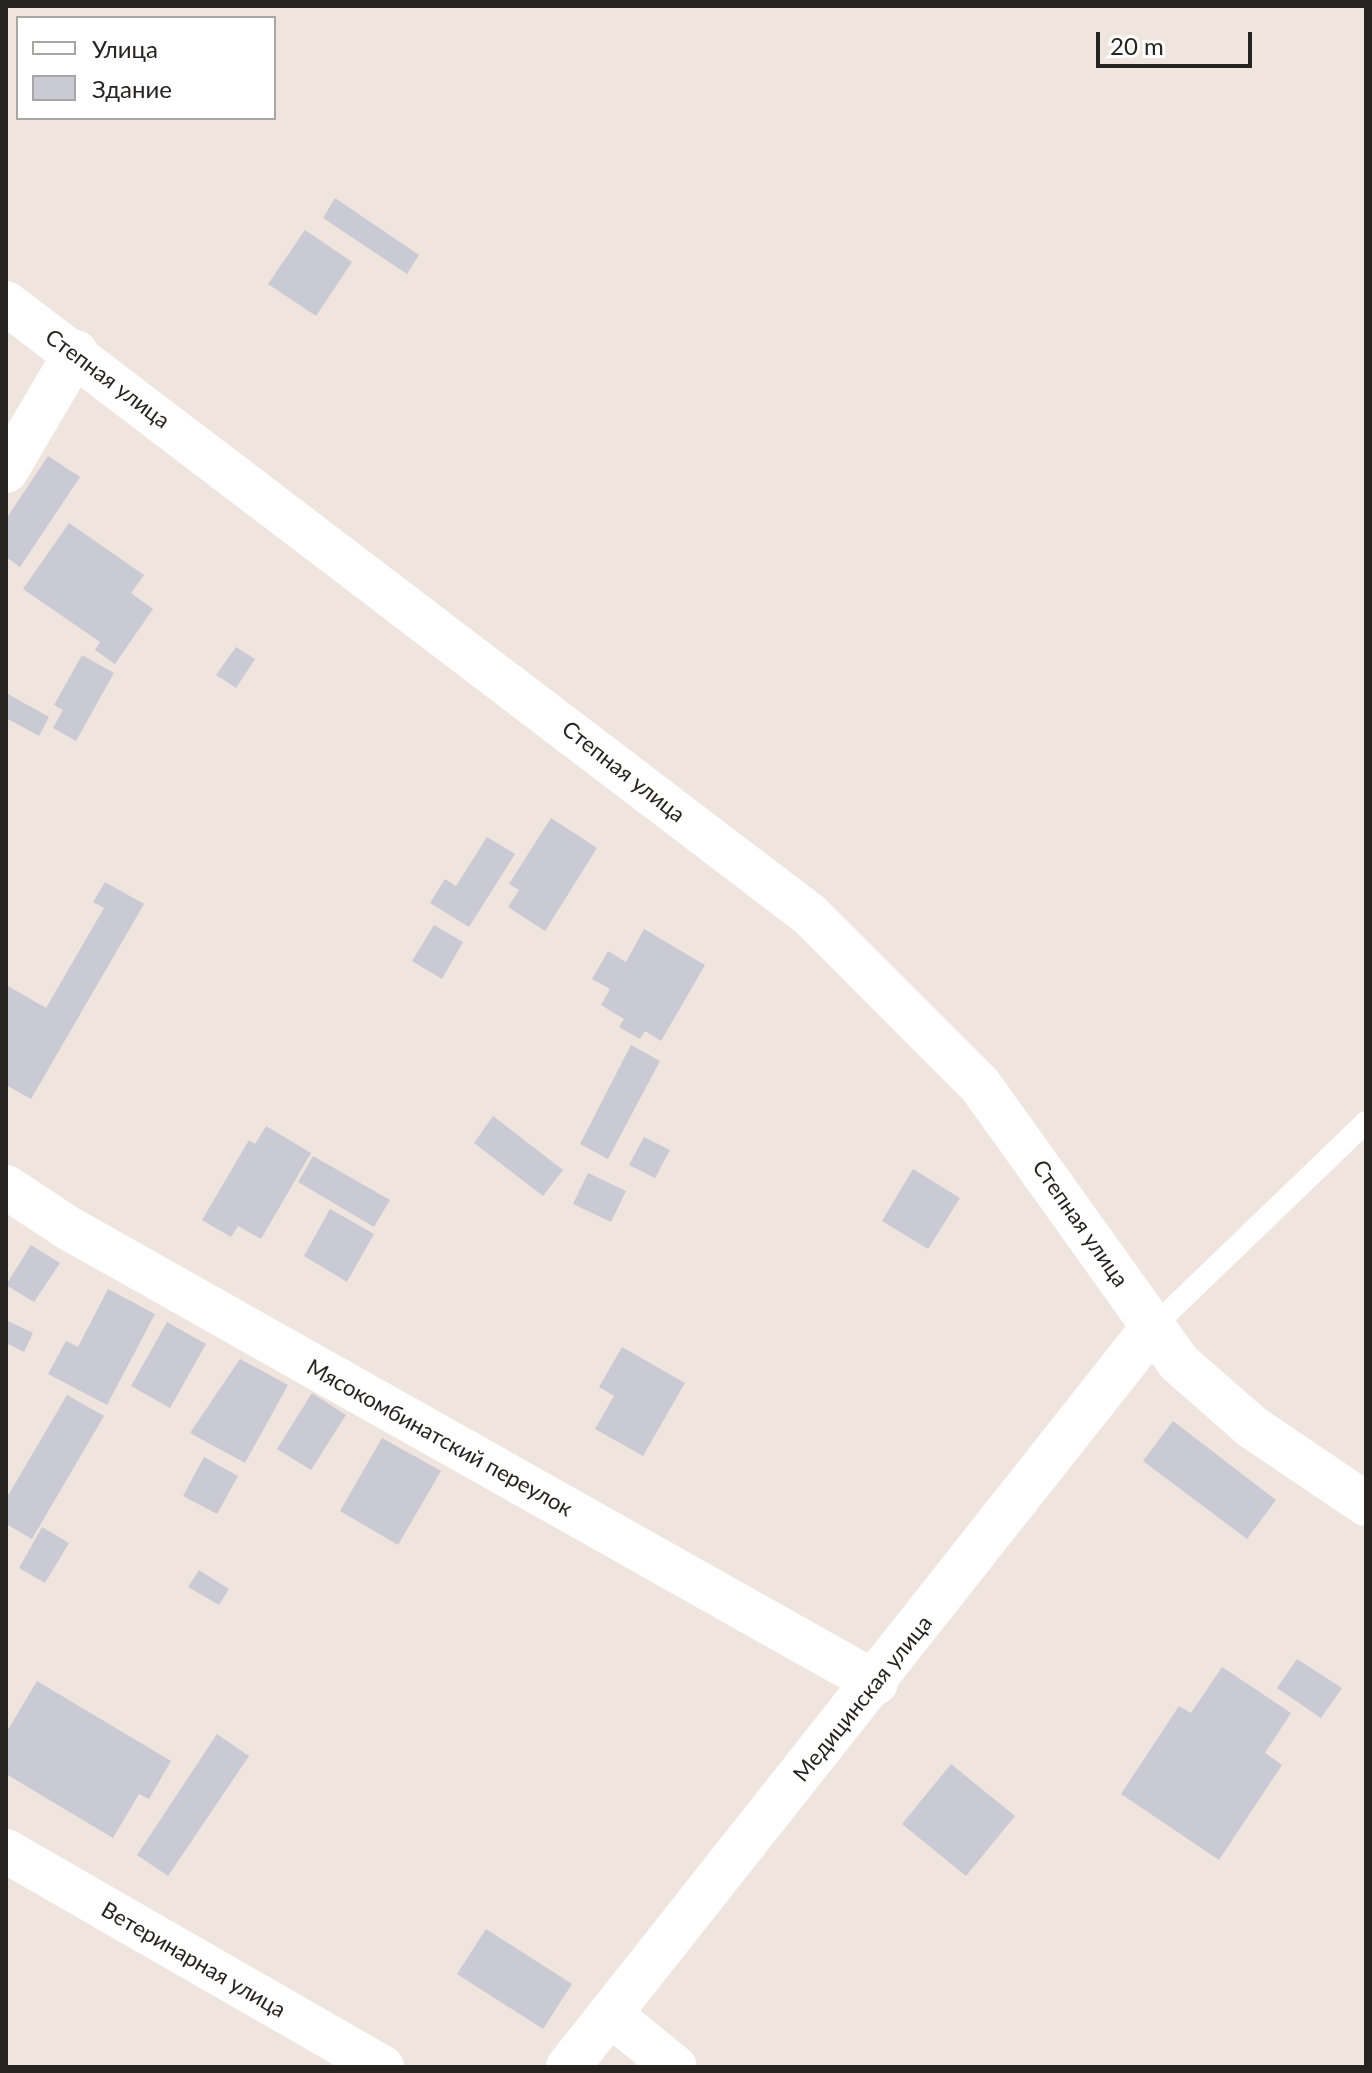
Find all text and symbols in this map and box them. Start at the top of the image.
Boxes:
legend [16,16,276,120]
scale bar [1100,16,1256,66]
text: 20 m [1110,31,1164,60]
text: Улица [92,34,158,63]
text: Здание [92,74,172,103]
street label: Степная улица [41,323,175,433]
street label: Степная улица [557,715,691,827]
street label: Степная улица [1028,1154,1134,1292]
street label: Мясокомбинатский переулок [303,1353,577,1521]
street label: Медицинская улица [787,1610,937,1786]
street label: Ветеринарная улица [97,1895,291,2023]

